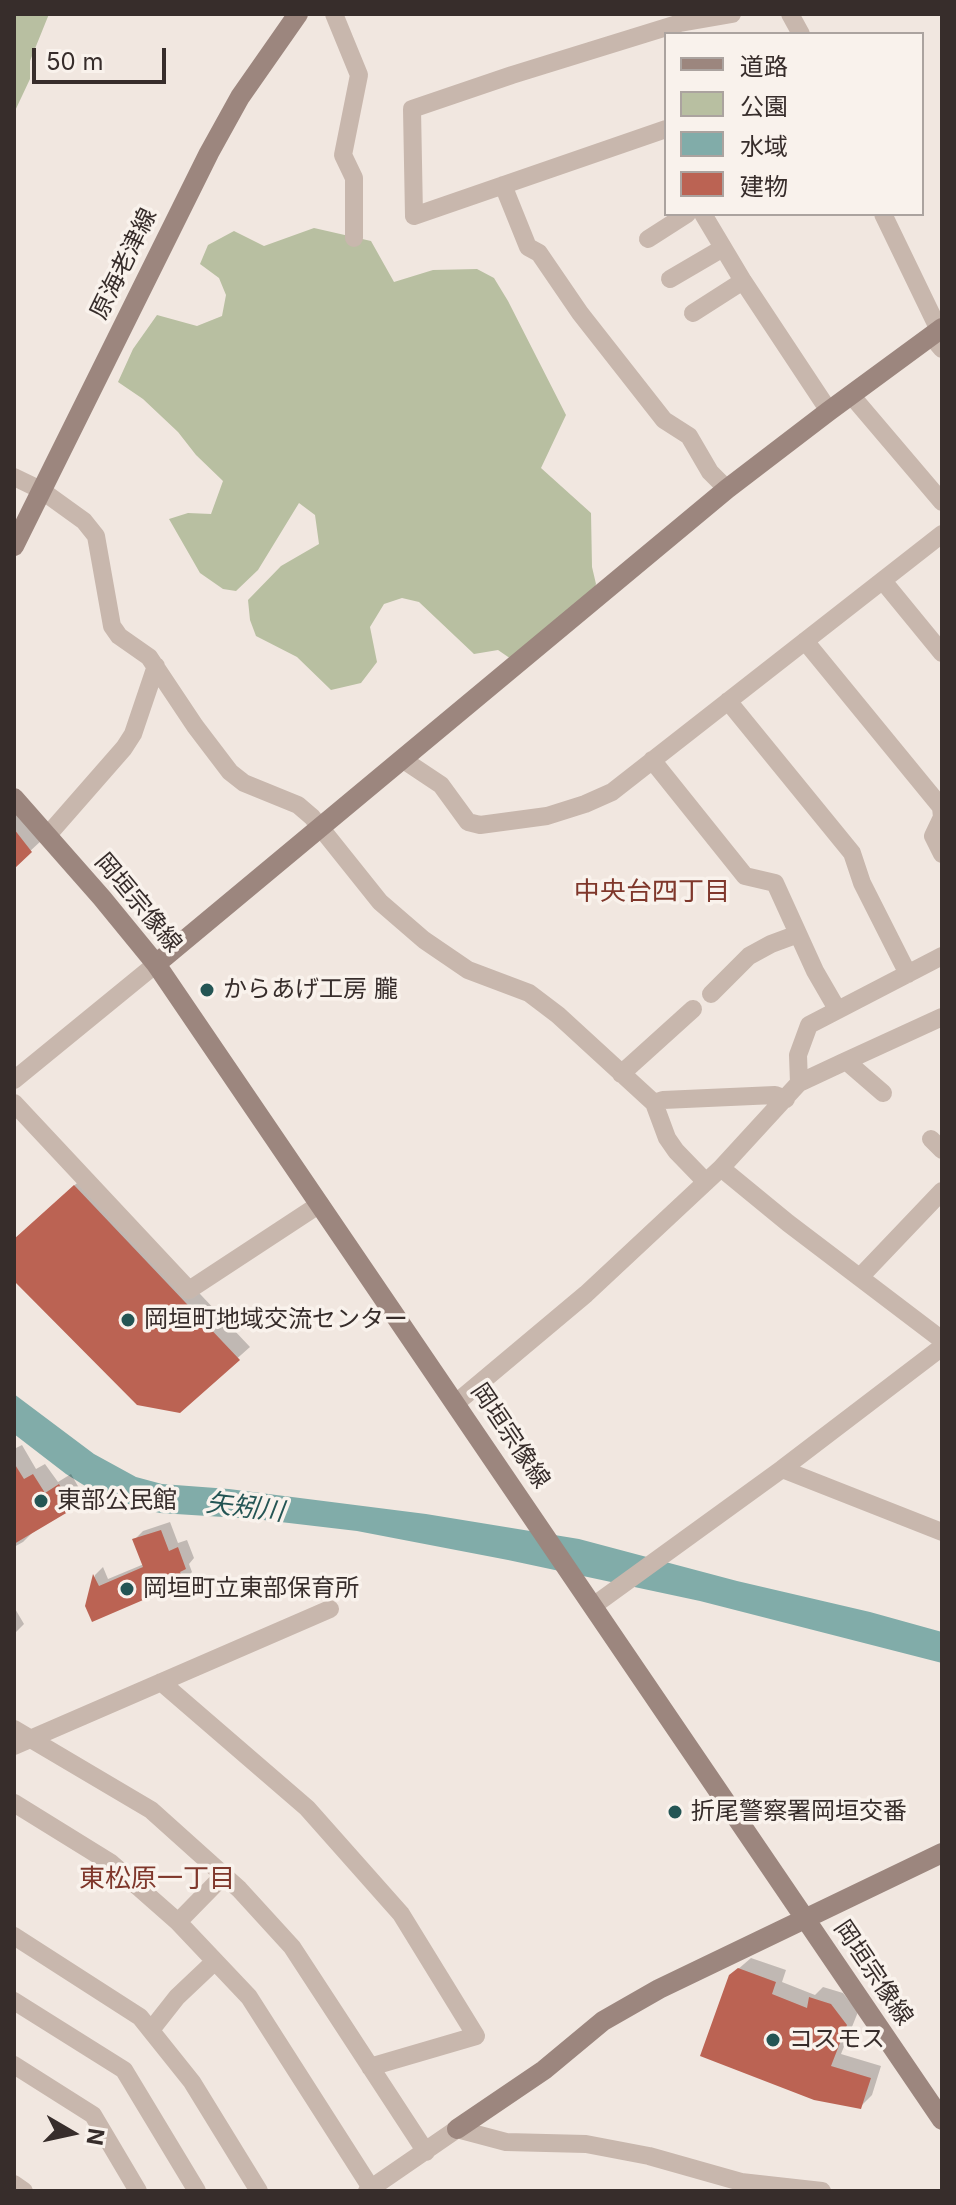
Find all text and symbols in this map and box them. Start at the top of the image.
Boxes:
scale bar [36,32,170,82]
legend [664,32,924,216]
text: 50 m [46,47,104,76]
text: 道路 [740,52,788,81]
text: 公園 [740,92,788,121]
text: 水域 [740,132,788,161]
text: 建物 [740,172,788,201]
street label: 原海老津線 [85,204,163,324]
street label: 岡垣宗像線 [88,848,188,958]
district label: 中央台四丁目 [574,876,730,908]
place label: からあげ工房 朧 [223,976,398,1004]
marker: からあげ工房 朧 [198,981,216,999]
place label: 岡垣町地域交流センター [144,1306,408,1334]
marker: 岡垣町地域交流センター [119,1311,137,1329]
street label: 岡垣宗像線 [465,1378,555,1494]
place label: 東部公民館 [57,1487,177,1515]
water label: 矢矧川 [204,1488,286,1528]
marker: 東部公民館 [32,1492,50,1510]
place label: 岡垣町立東部保育所 [143,1575,359,1603]
marker: 岡垣町立東部保育所 [118,1580,136,1598]
place label: 折尾警察署岡垣交番 [691,1798,907,1826]
marker: 折尾警察署岡垣交番 [666,1803,684,1821]
district label: 東松原一丁目 [79,1863,235,1895]
street label: 岡垣宗像線 [828,1915,918,2031]
place label: コスモス [789,2026,885,2054]
marker: コスモス [764,2031,782,2049]
north arrow [32,2093,112,2173]
text: N [82,2126,110,2147]

